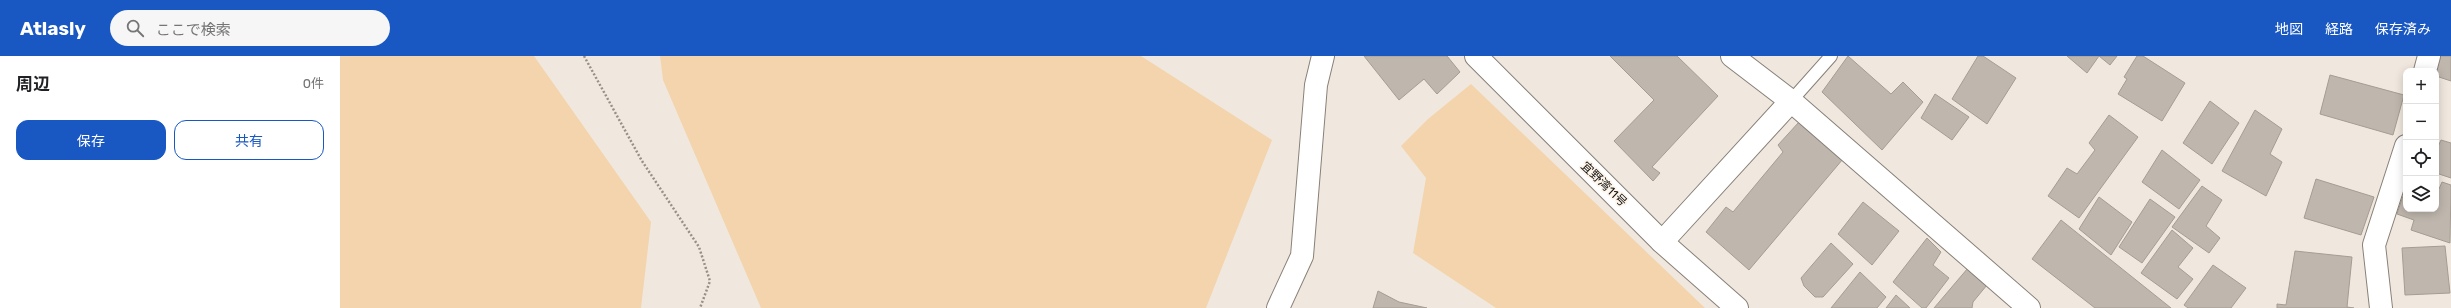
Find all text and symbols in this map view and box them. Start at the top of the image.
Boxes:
search box [110,10,390,46]
text: Atlasly [20,17,86,40]
icon: search [124,17,146,39]
text: ここで検索 [156,21,231,39]
text: 地図 [2275,21,2303,38]
text: 経路 [2325,21,2353,38]
text: 保存済み [2375,21,2431,38]
map controls [2403,68,2439,212]
button: + [2403,68,2439,104]
text: 周辺 [16,74,50,94]
text: 0件 [303,76,324,91]
button: − [2403,104,2439,140]
button: 保存 [16,120,166,160]
button: 共有 [174,120,324,160]
button: locate [2403,140,2439,176]
street label: 宜野湾11号 [1578,159,1630,209]
button: layers [2403,176,2439,212]

